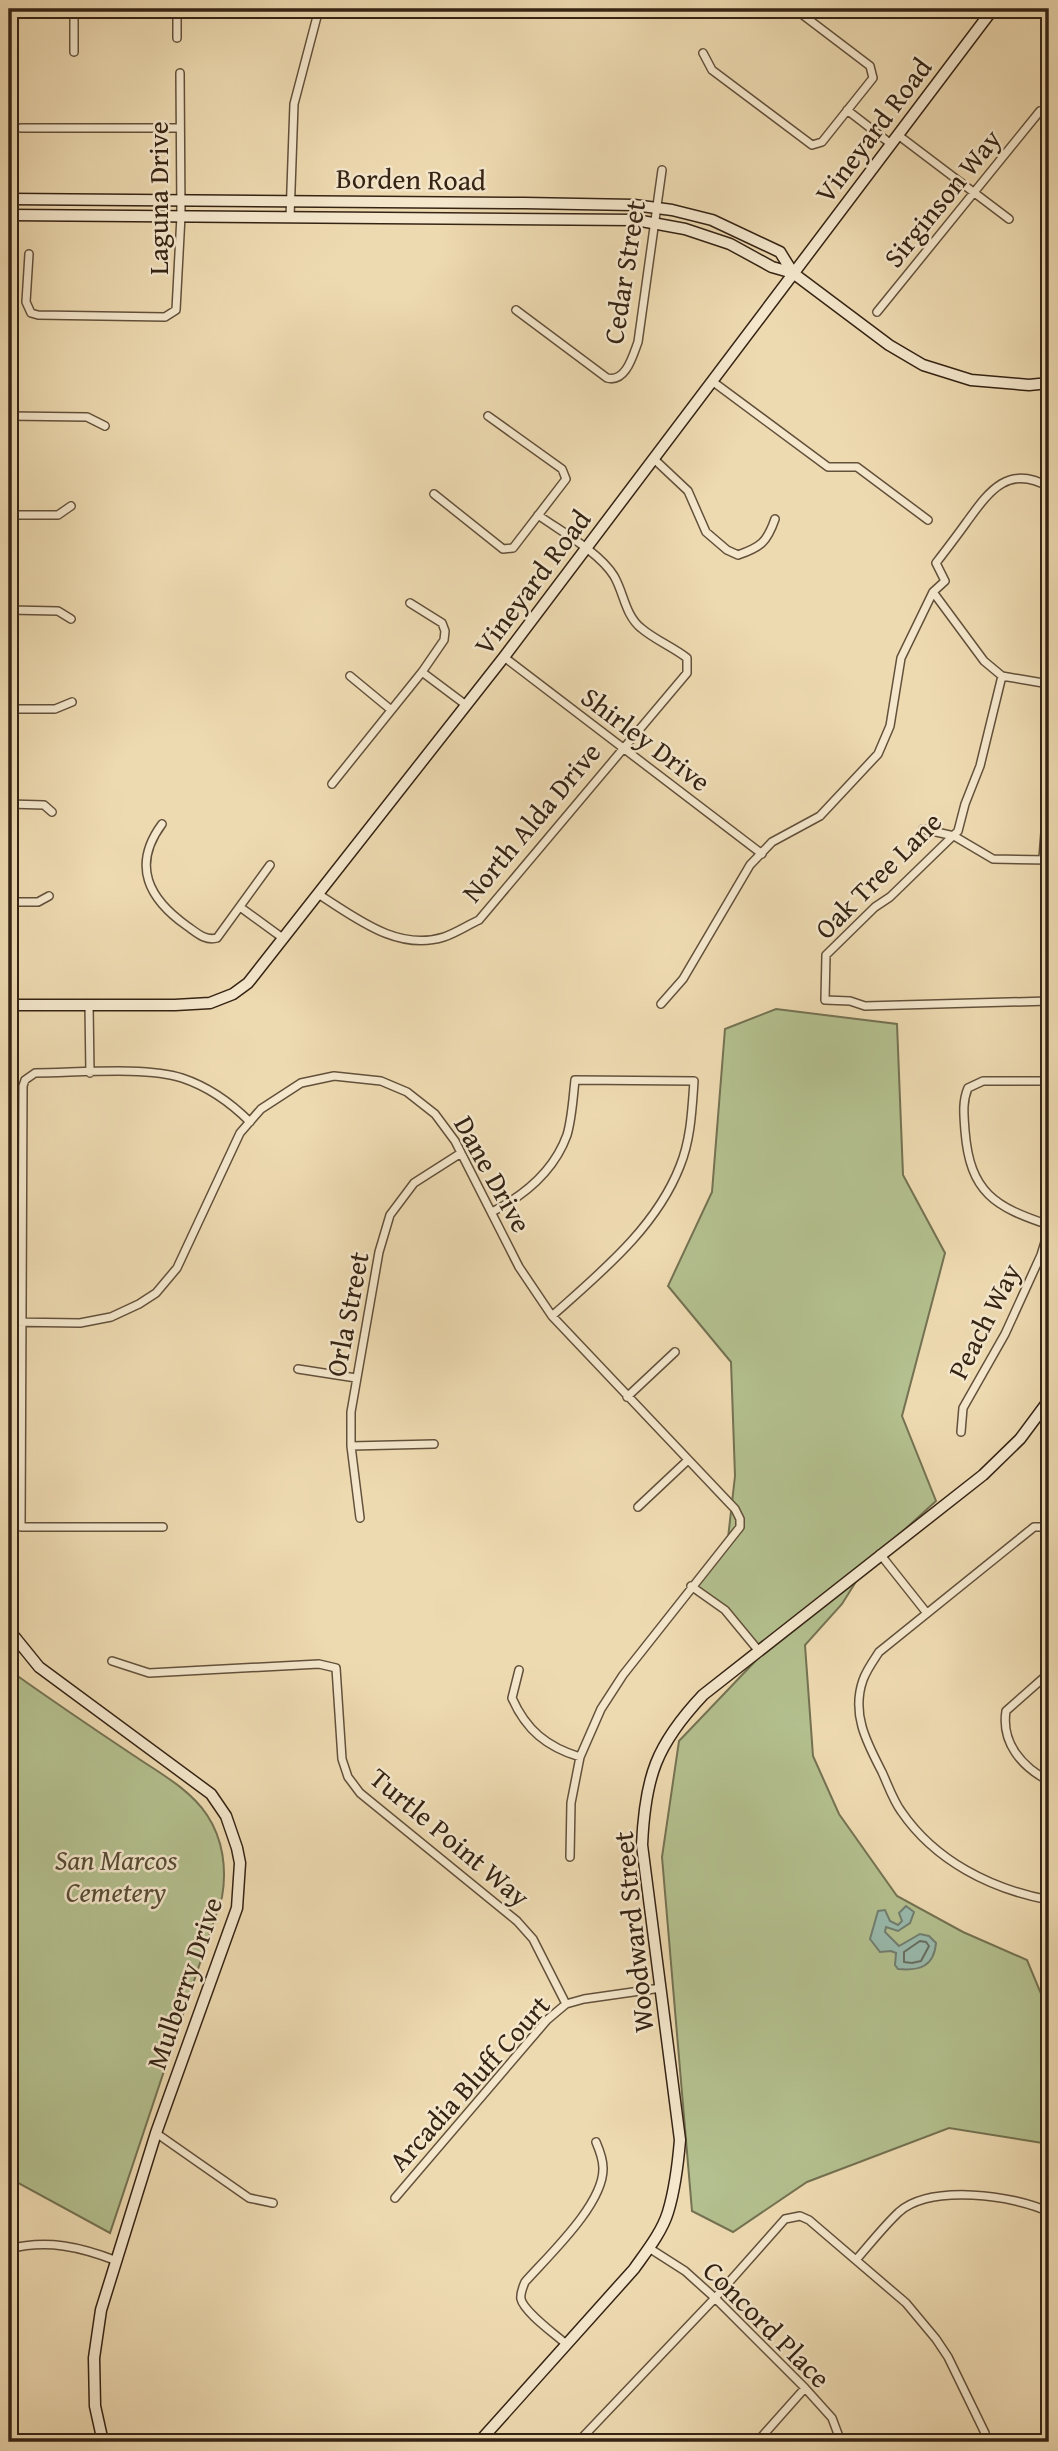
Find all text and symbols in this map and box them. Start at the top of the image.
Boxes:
street label: Vineyard Road [804,48,941,211]
street label: Sirginson Way [873,120,1010,276]
street label: Laguna Drive [137,121,178,275]
street label: Borden Road [336,157,486,200]
street label: Cedar Street [592,197,655,347]
street label: Vineyard Road [463,500,600,663]
street label: Shirley Drive [573,676,720,801]
street label: North Alda Drive [451,733,610,911]
street label: Oak Tree Lane [805,802,951,948]
street label: Dane Drive [444,1108,542,1240]
street label: Orla Street [314,1248,379,1380]
street label: Peach Way [937,1256,1030,1386]
street label: Turtle Point Way [361,1757,539,1916]
street label: Woodward Street [602,1829,663,2035]
park label: San Marcos Cemetery [55,1839,177,1912]
street label: Mulberry Drive [135,1891,232,2074]
street label: Arcadia Bluff Court [378,1985,559,2180]
street label: Concord Place [694,2250,841,2397]

